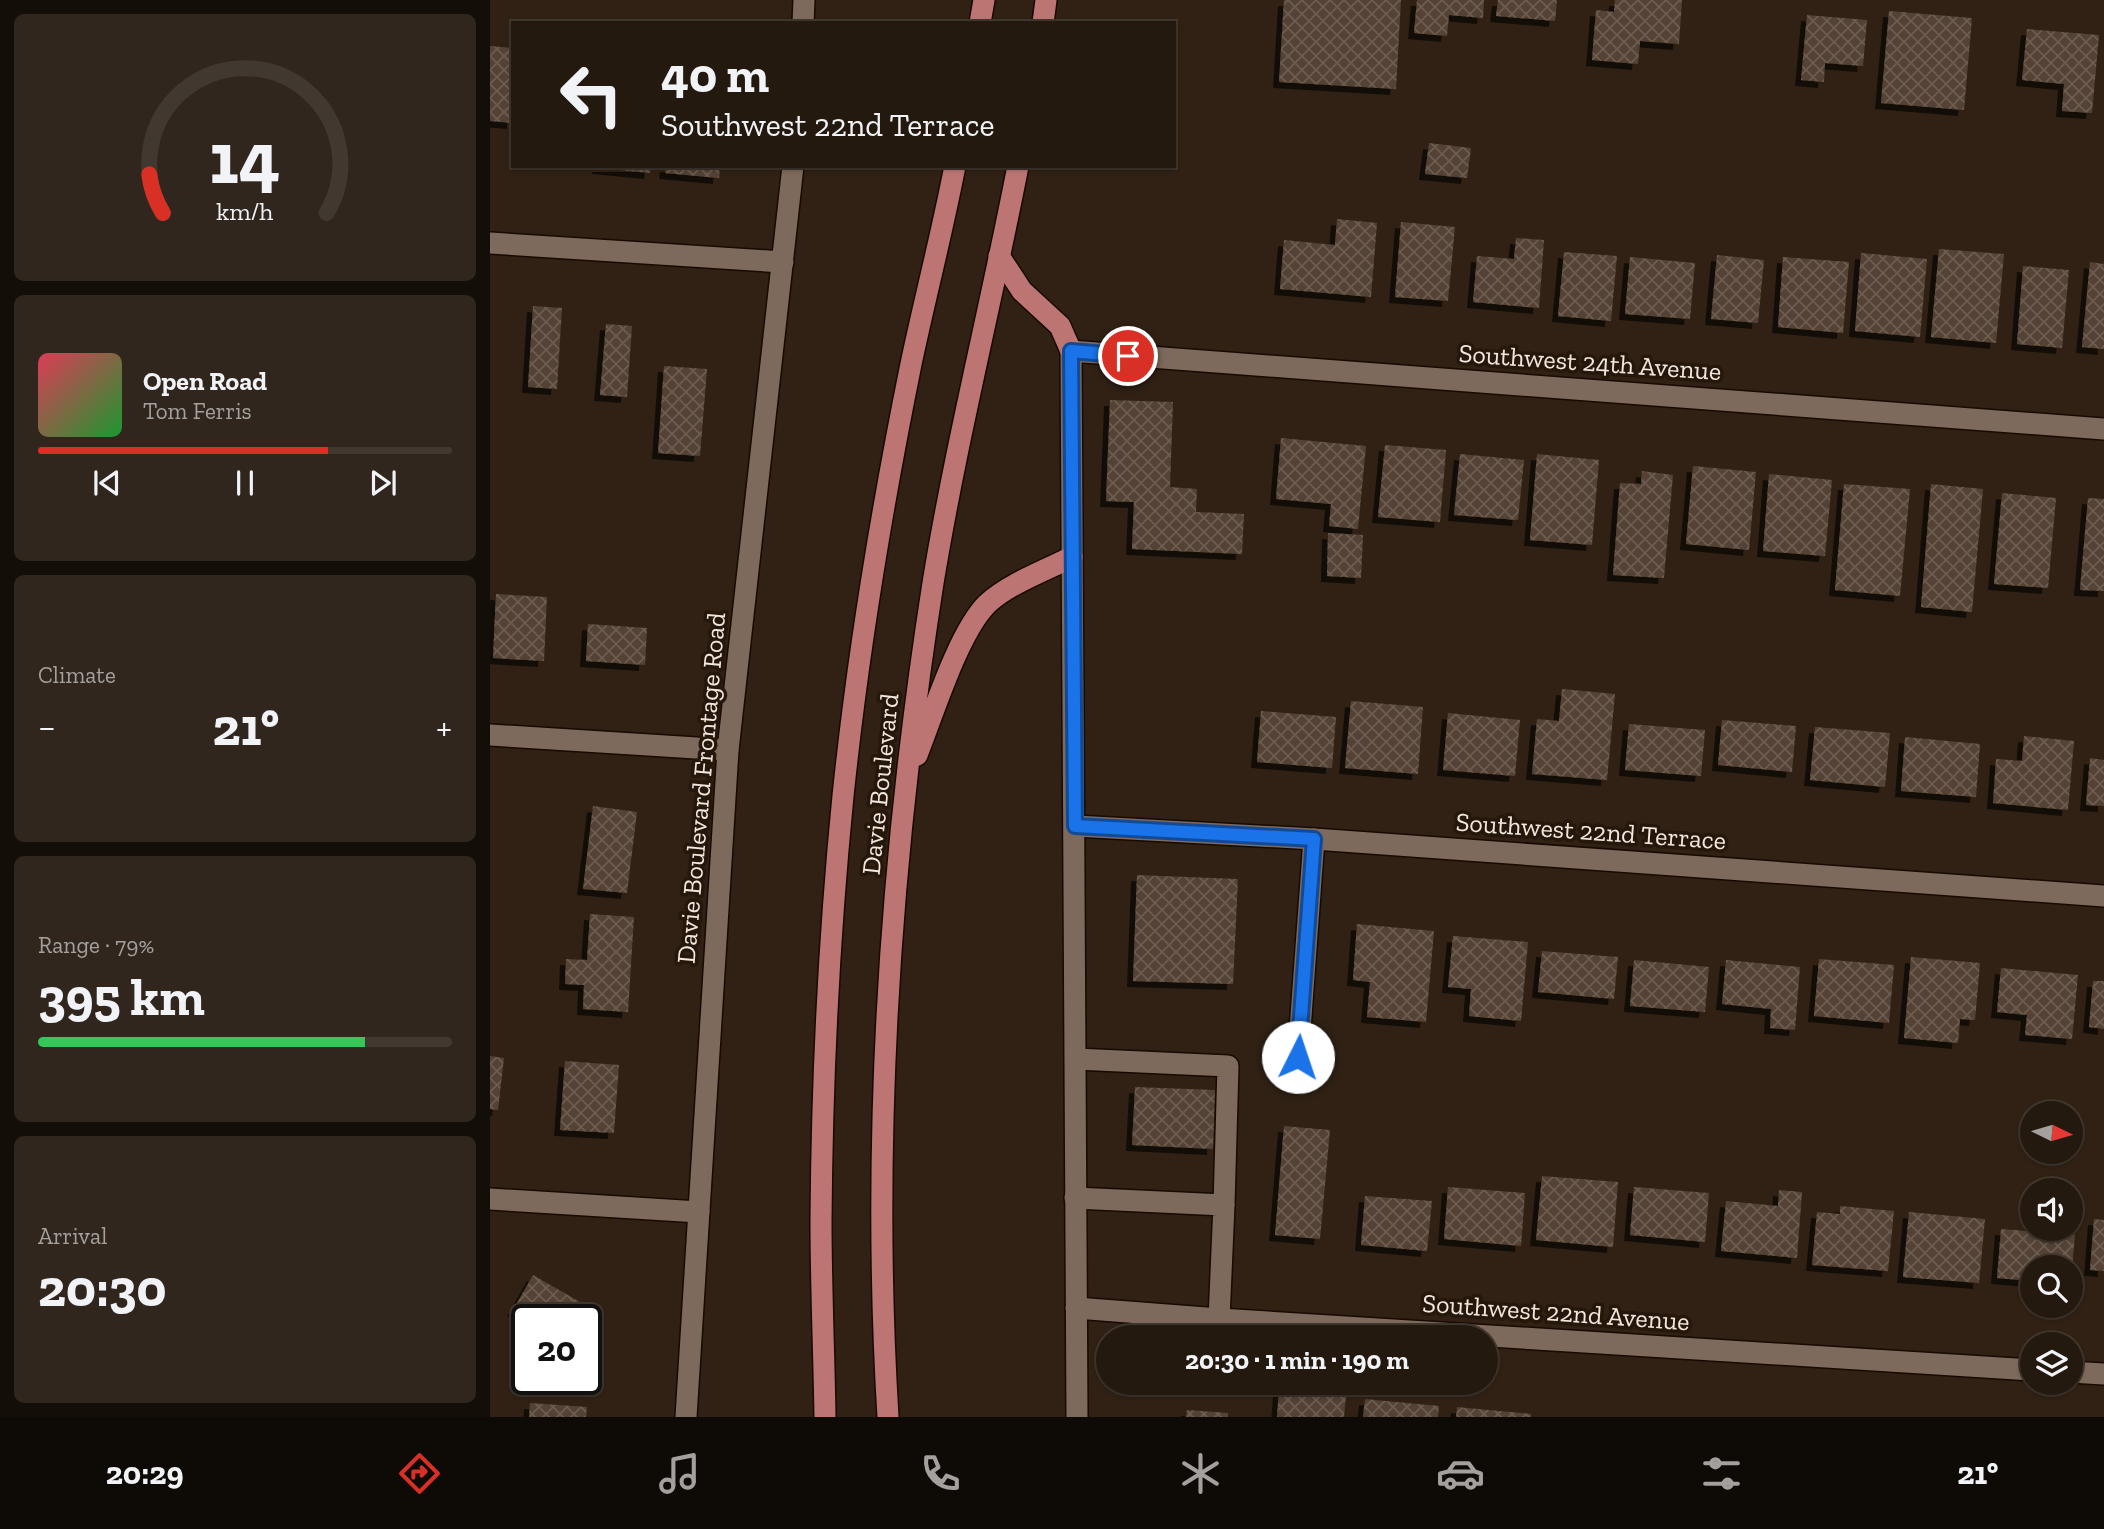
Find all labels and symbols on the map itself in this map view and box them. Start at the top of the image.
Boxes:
pin [1098,326,1158,386]
street label: Southwest 24th Avenue [1458,337,1722,387]
street label: Davie Boulevard Frontage Road [670,611,732,965]
street label: Davie Boulevard [855,692,905,876]
street label: Southwest 22nd Terrace [1455,806,1727,856]
position arrow [1261,1020,1335,1094]
north arrow [2020,1101,2082,1164]
street label: Southwest 22nd Avenue [1421,1287,1691,1337]
speed limit sign: 20 [511,1304,602,1395]

